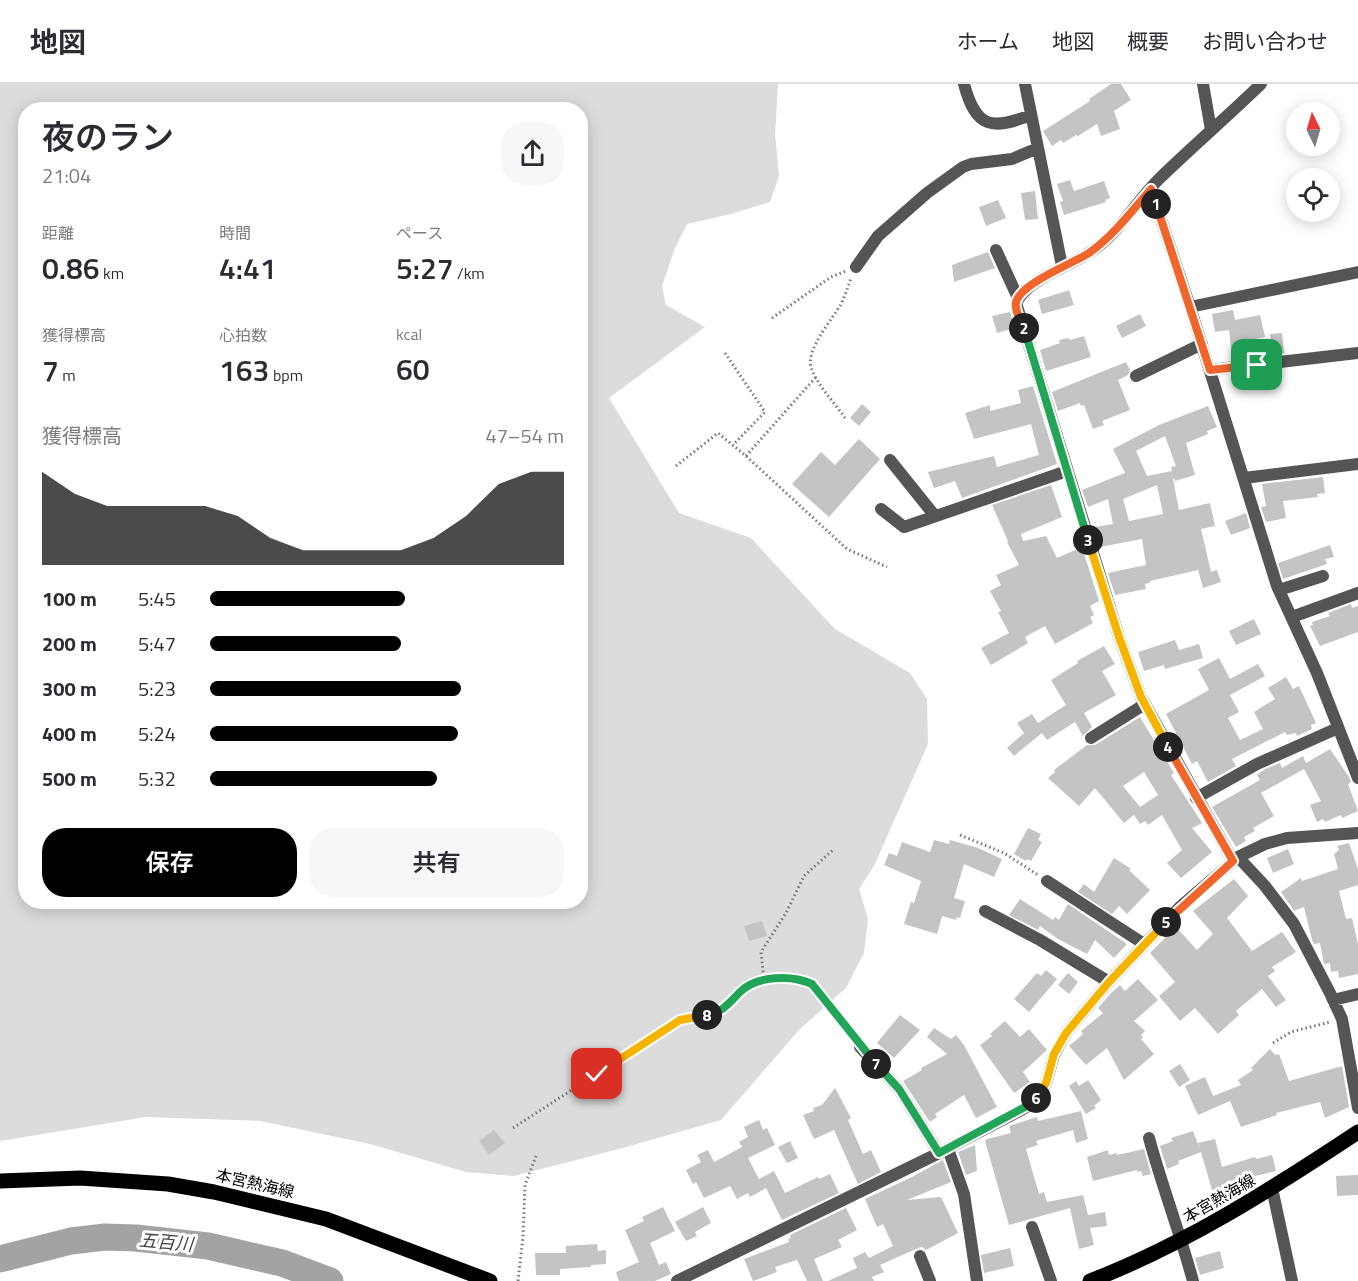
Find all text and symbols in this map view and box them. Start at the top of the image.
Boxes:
text: 地図 [30,20,86,63]
text: ホーム [957,25,1019,57]
text: 地図 [1052,25,1094,57]
text: 概要 [1127,25,1169,57]
text: お問い合わせ [1202,25,1328,57]
north arrow [1286,102,1340,156]
map controls [1286,102,1340,222]
text: 夜のラン [42,112,174,162]
button: share [501,122,564,185]
text: 21:04 [42,160,91,191]
button: locate [1286,168,1340,222]
pin: 1 [1141,189,1171,219]
text: 1 [1152,192,1160,216]
text: 距離 [42,221,74,245]
text: 時間 [219,221,251,245]
text: ペース [396,221,443,245]
text: 0.86 [42,245,100,291]
text: 4:41 [219,245,277,291]
text: 5:27 [396,245,454,291]
text: km [100,261,124,285]
text: /km [454,261,485,285]
pin: 2 [1009,313,1039,343]
text: 2 [1020,316,1028,340]
text: kcal [396,322,422,346]
text: 獲得標高 [42,323,106,347]
text: 心拍数 [219,323,267,347]
pin [1231,339,1282,390]
text: 60 [396,346,430,392]
text: 7 [42,347,59,393]
text: 163 [219,347,269,393]
icon: arrive [1240,348,1273,381]
text: m [59,363,76,387]
text: bpm [269,363,303,387]
text: 獲得標高 [42,420,122,451]
text: 47–54 m [485,420,564,451]
pin: 3 [1073,525,1103,555]
text: 3 [1084,528,1092,552]
text: 100 m [42,583,97,614]
text: 5:45 [138,583,176,614]
text: 200 m [42,628,97,659]
text: 5:47 [138,628,176,659]
text: 300 m [42,673,97,704]
text: 5:23 [138,673,176,704]
text: 400 m [42,718,97,749]
text: 5:24 [138,718,176,749]
pin: 4 [1153,732,1183,762]
text: 4 [1164,735,1172,759]
text: 500 m [42,763,97,794]
text: 5:32 [138,763,176,794]
button: 保存 [42,828,297,897]
button: 共有 [309,828,564,897]
pin: 5 [1151,907,1181,937]
text: 5 [1162,910,1170,934]
pin: 8 [692,1000,722,1030]
text: 8 [703,1003,711,1027]
pin [571,1048,622,1099]
pin: 7 [861,1049,891,1079]
text: 7 [872,1052,880,1076]
icon: check [580,1057,613,1090]
pin: 6 [1021,1083,1051,1113]
text: 6 [1032,1086,1040,1110]
street label: 本宮熱海線 [213,1162,297,1204]
street label: 本宮熱海線 [1178,1168,1260,1228]
water label: 五百川 [138,1226,196,1258]

